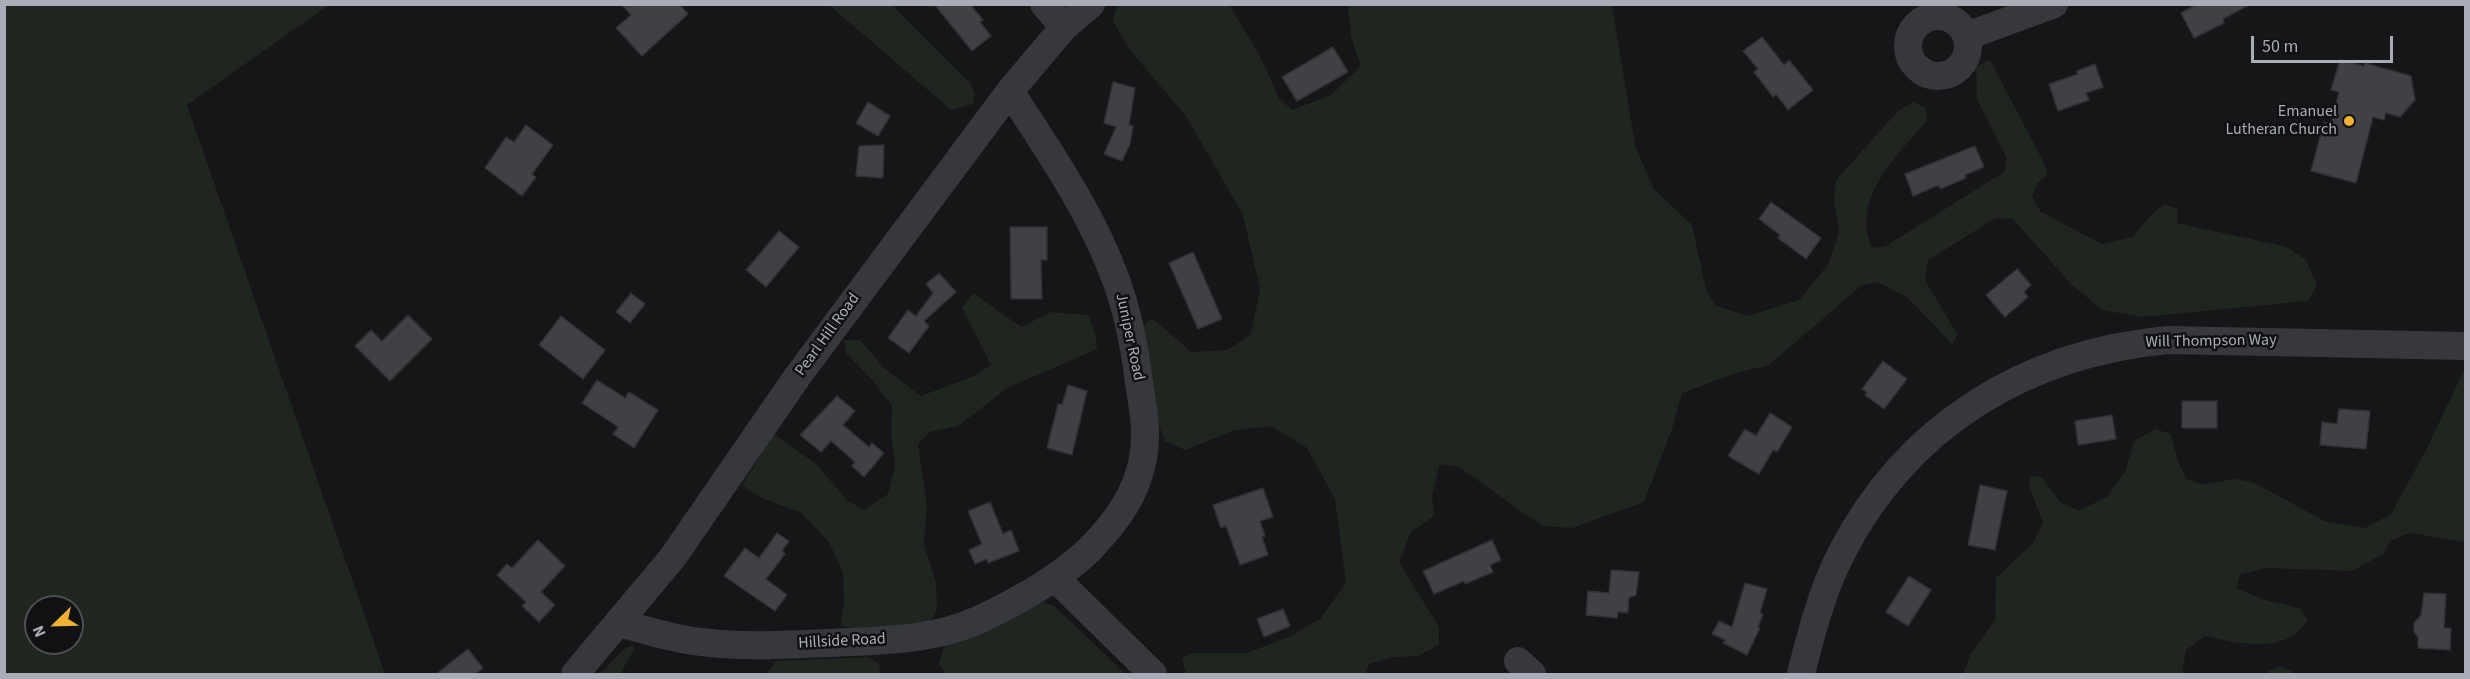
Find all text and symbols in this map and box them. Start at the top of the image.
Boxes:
scale bar [2254,24,2396,62]
text: 50 m [2262,34,2298,59]
place label: Emanuel Lutheran Church [2226,102,2337,140]
marker: Emanuel Lutheran Church [2342,114,2356,128]
street label: Pearl Hill Road [792,290,864,380]
street label: Juniper Road [1110,291,1148,383]
street label: Will Thompson Way [2145,331,2277,353]
north arrow [24,595,84,655]
text: N [27,622,51,640]
street label: Hillside Road [798,630,886,654]

